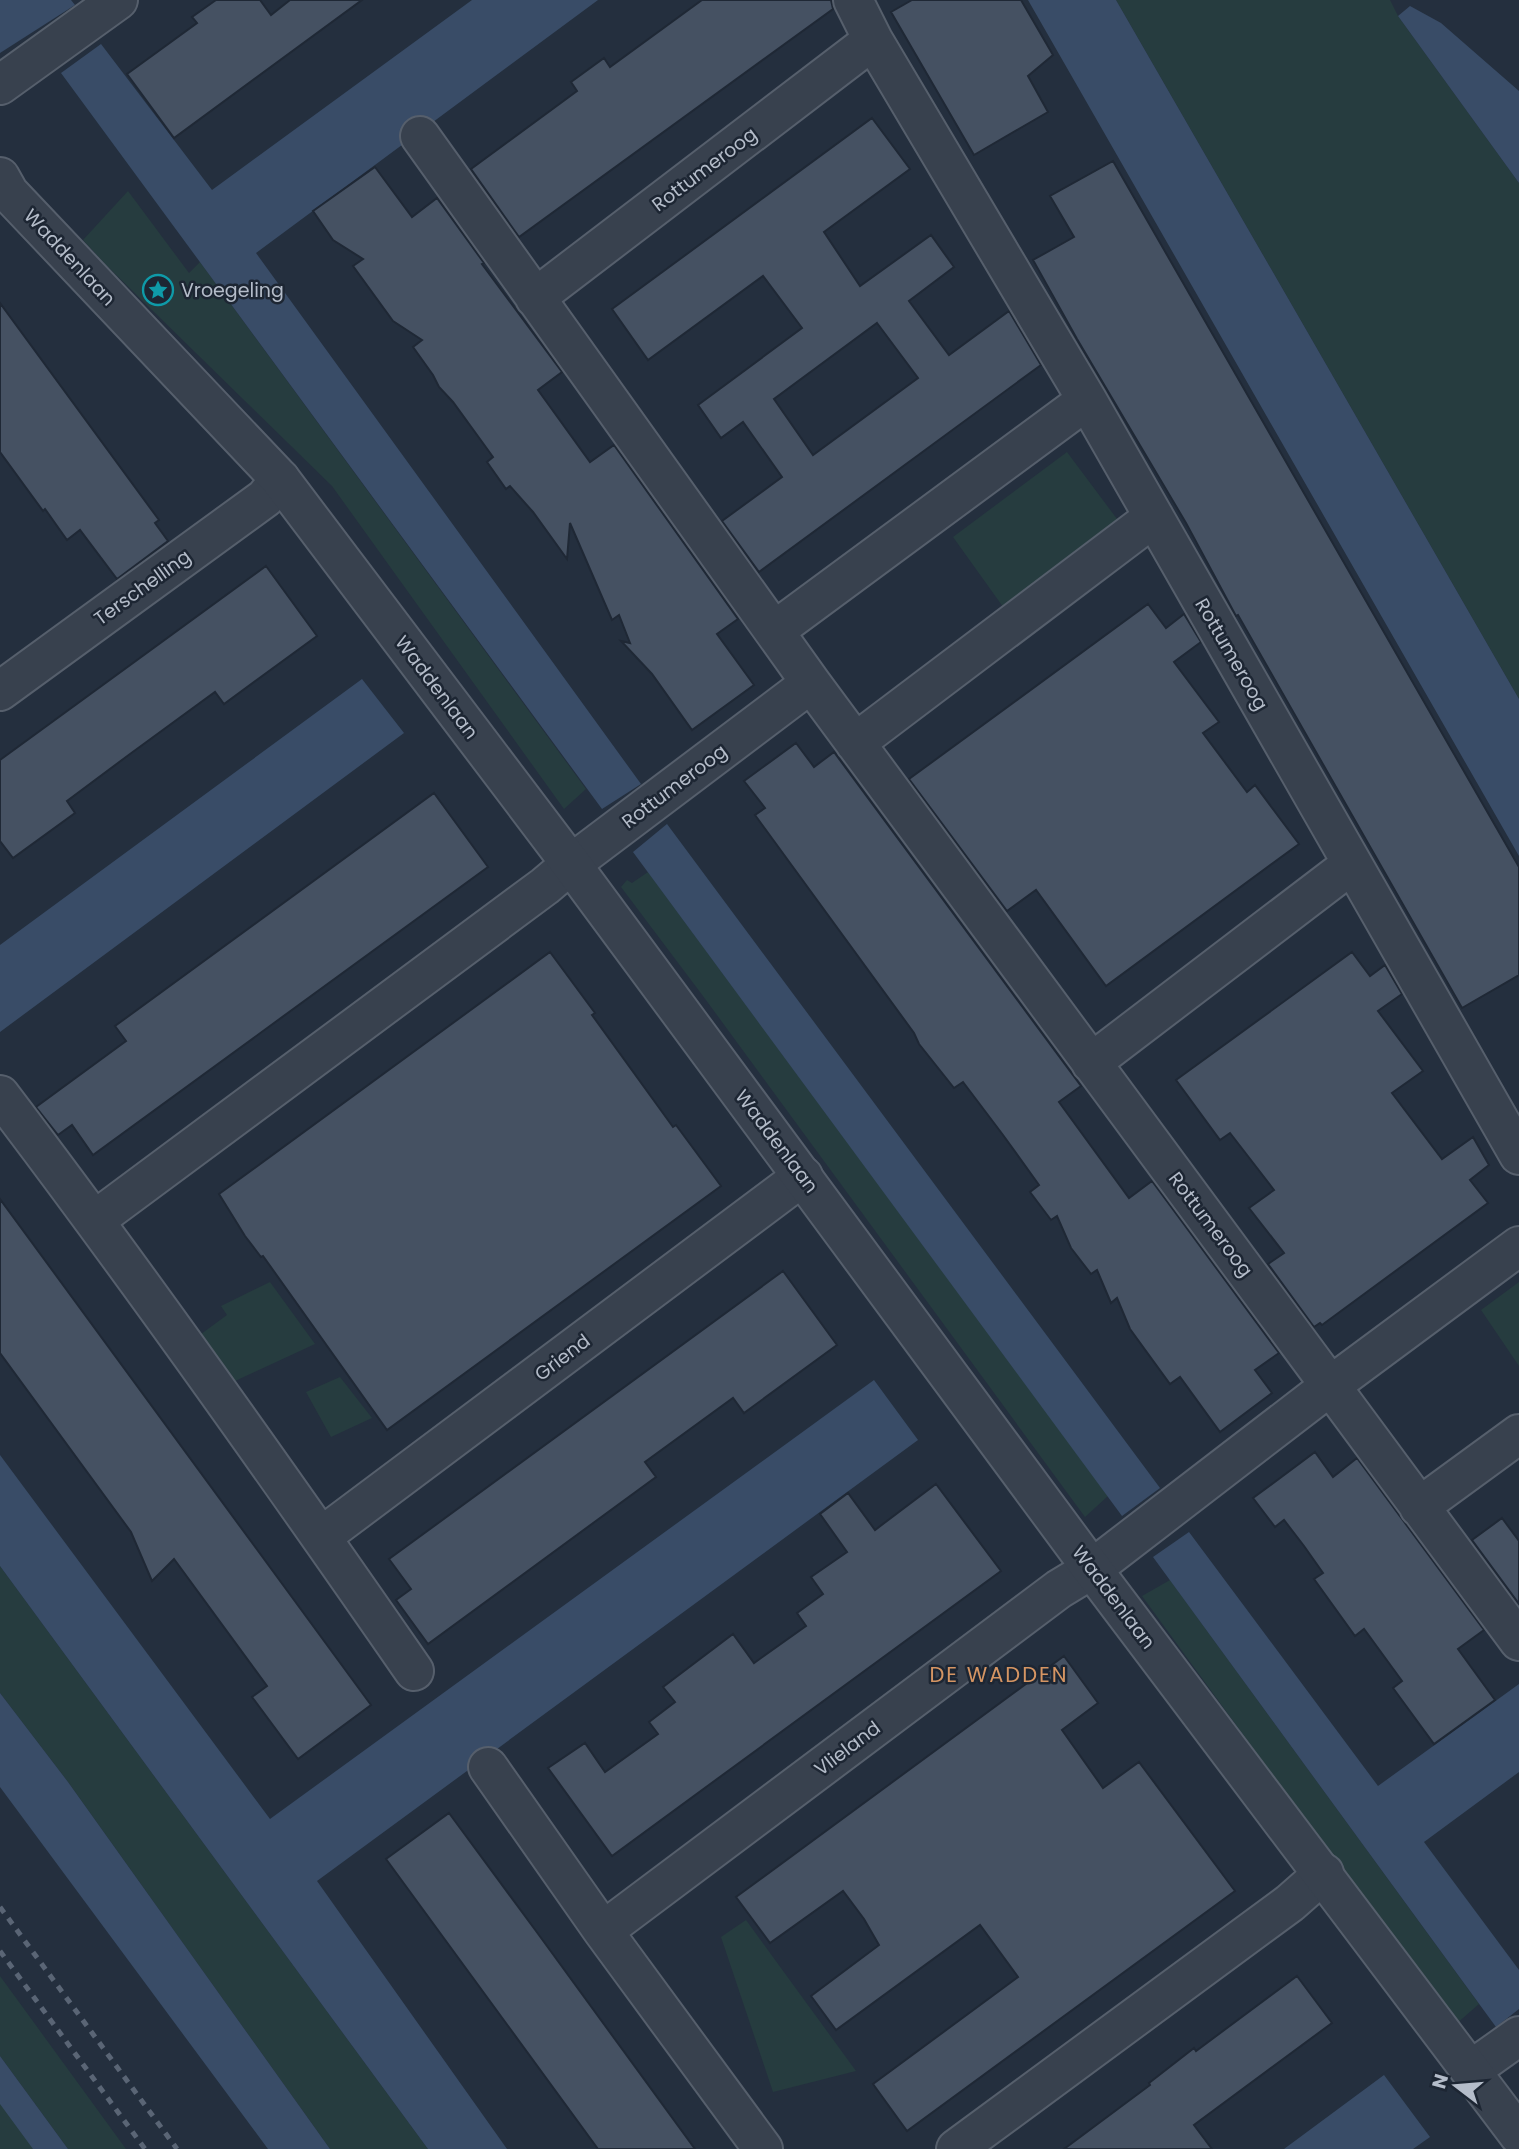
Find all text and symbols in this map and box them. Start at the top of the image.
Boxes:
street label: Rottumeroog [646,121,762,218]
street label: Waddenlaan [18,203,122,312]
place icon: Vroegeling [141,273,175,307]
place label: Vroegeling [181,277,284,304]
street label: Terschelling [88,543,196,632]
street label: Rottumeroog [1189,593,1275,715]
street label: Waddenlaan [389,630,485,745]
street label: Rottumeroog [616,738,732,835]
street label: Waddenlaan [729,1084,825,1199]
street label: Rottumeroog [1162,1166,1259,1282]
street label: Griend [529,1328,596,1387]
street label: Waddenlaan [1066,1540,1162,1655]
district label: DE WADDEN [929,1660,1069,1689]
street label: Vlieland [809,1715,886,1782]
north arrow [1421,2051,1491,2121]
text: N [1425,2071,1455,2092]

